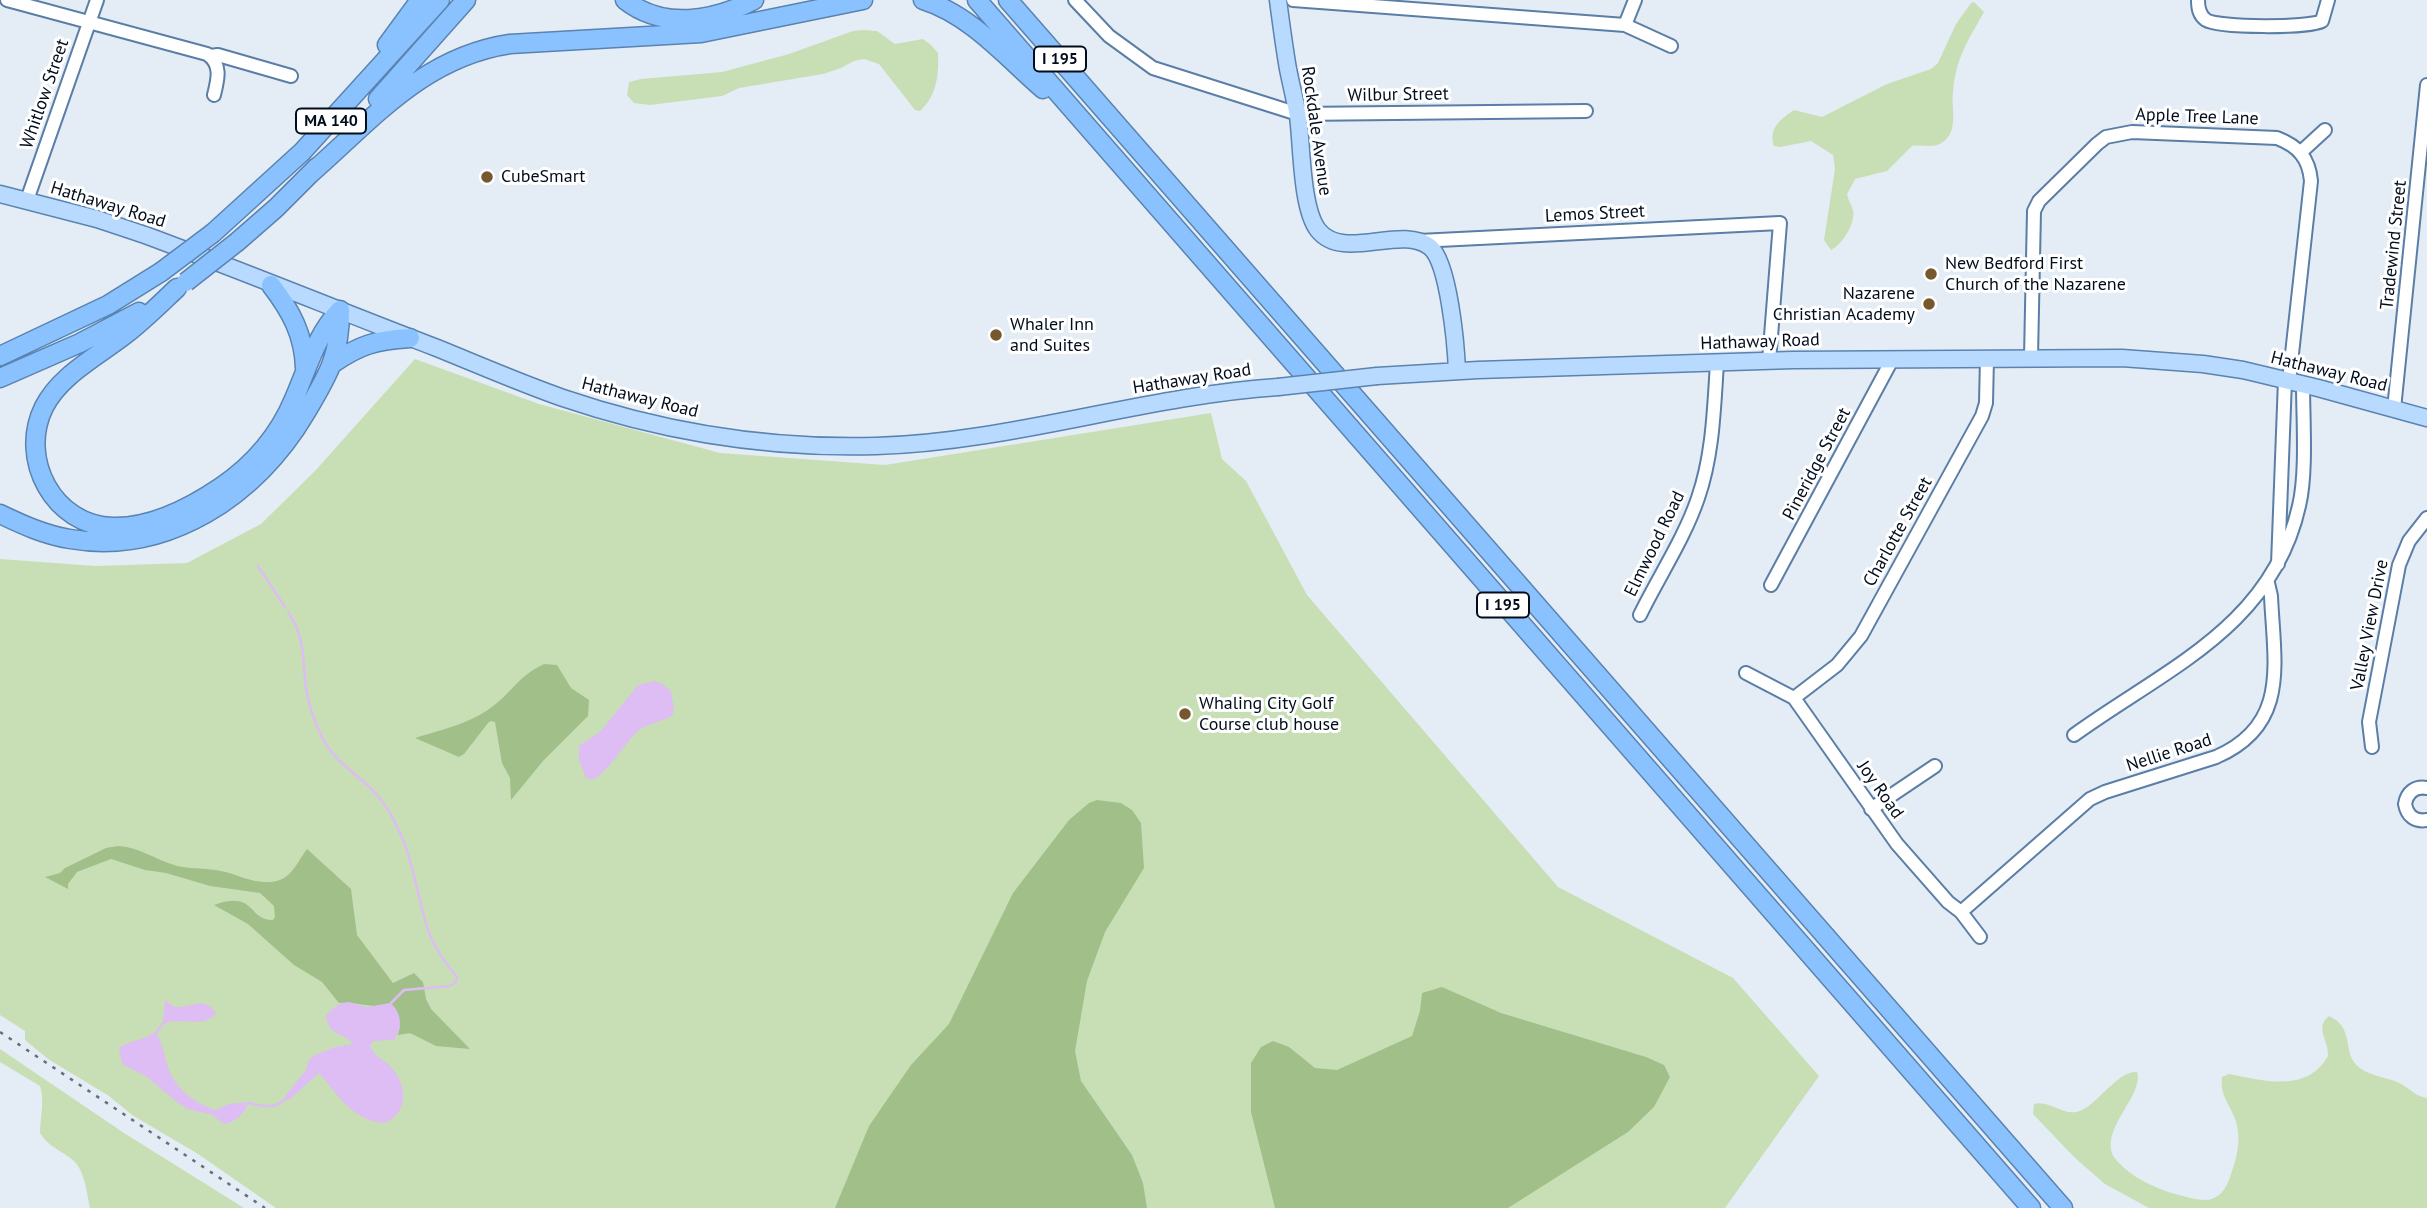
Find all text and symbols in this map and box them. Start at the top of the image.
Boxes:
street label: Whitlow Street [16,36,74,152]
road number: I 195 [1034,46,1086,72]
street label: Rockdale Avenue [1296,65,1336,197]
street label: Wilbur Street [1347,83,1449,107]
street label: Apple Tree Lane [2135,104,2259,130]
road number: MA 140 [296,108,366,134]
place label: CubeSmart [501,166,585,188]
marker: CubeSmart [479,169,495,185]
street label: Hathaway Road [48,177,168,233]
street label: Tradewind Street [2376,179,2412,311]
street label: Lemos Street [1544,201,1646,227]
place label: New Bedford First Church of the Nazarene [1945,253,2126,296]
marker: New Bedford First Church of the Nazarene [1923,266,1939,282]
place label: Nazarene Christian Academy [1773,283,1915,326]
marker: Nazarene Christian Academy [1921,296,1937,312]
place label: Whaler Inn and Suites [1010,314,1094,356]
marker: Whaler Inn and Suites [988,327,1004,343]
street label: Hathaway Road [1700,329,1820,355]
street label: Hathaway Road [2268,347,2390,397]
street label: Hathaway Road [1131,359,1253,399]
street label: Hathaway Road [579,373,701,423]
street label: Pineridge Street [1778,404,1856,524]
street label: Charlotte Street [1859,473,1937,591]
street label: Elmwood Road [1620,488,1690,600]
street label: Valley View Drive [2347,558,2393,692]
road number: I 195 [1477,592,1529,618]
place label: Whaling City Golf Course club house [1199,693,1339,736]
marker: Whaling City Golf Course club house [1177,706,1193,722]
street label: Nellie Road [2124,729,2214,777]
street label: Joy Road [1852,757,1908,823]

